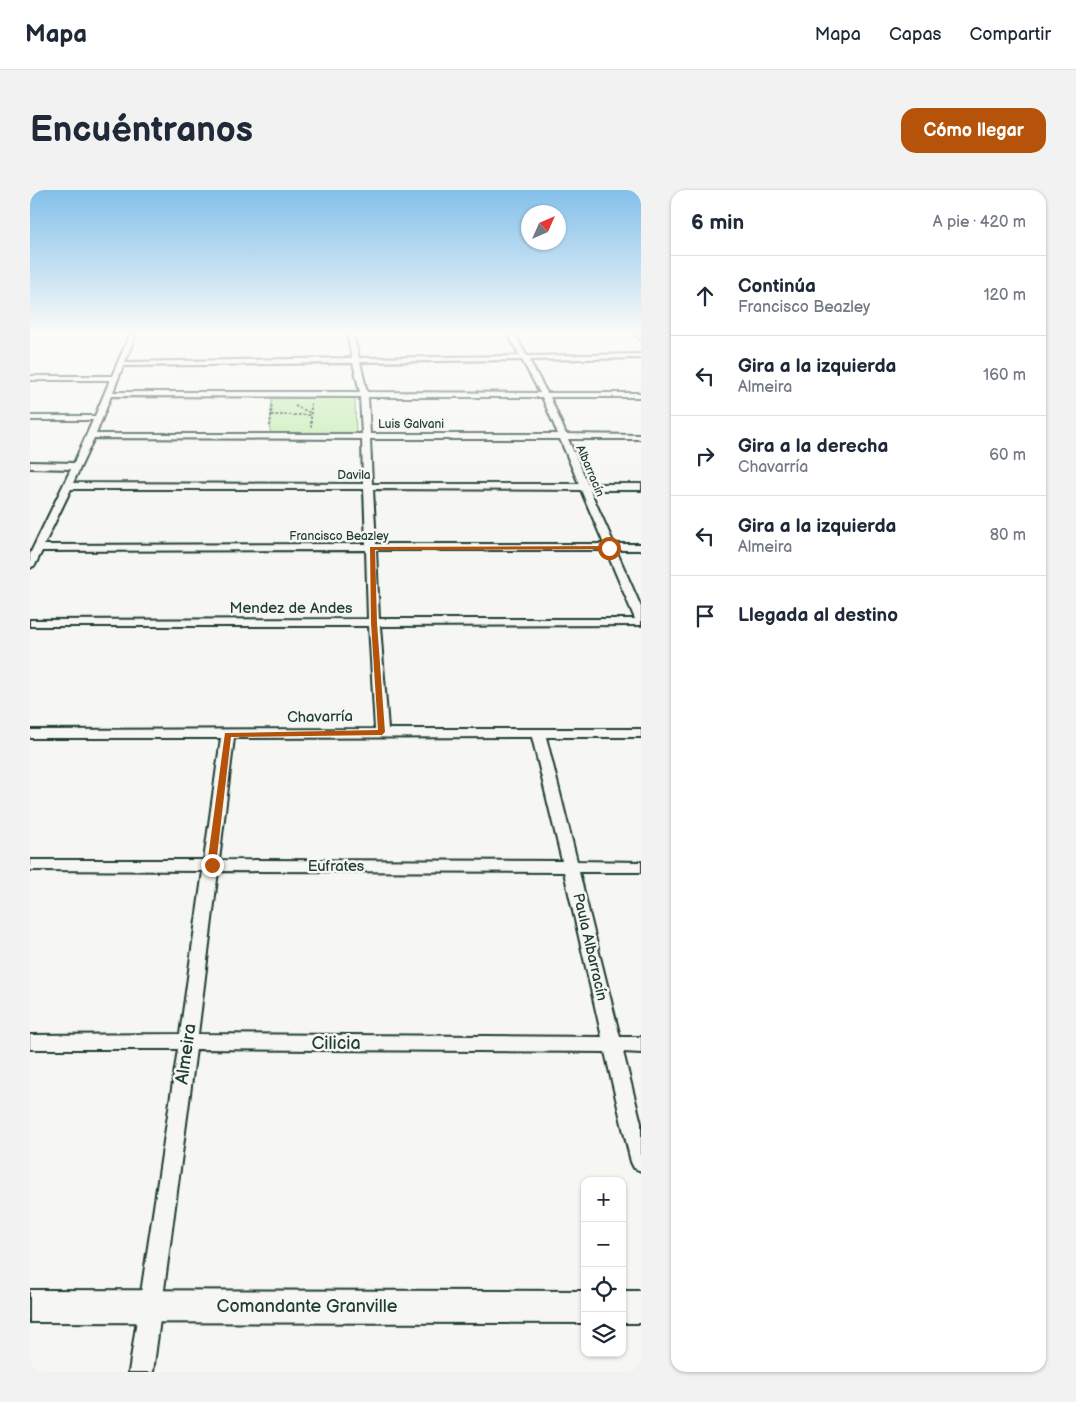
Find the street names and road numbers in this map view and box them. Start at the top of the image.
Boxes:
street label: Luis Galvani [378,417,444,432]
street label: Albarracín [572,443,608,499]
street label: Davila [337,468,371,483]
street label: Francisco Beazley [289,529,389,544]
street label: Mendez de Andes [229,599,353,618]
street label: Chavarría [287,707,353,727]
street label: Eufrates [308,857,365,876]
street label: Paula Albarracín [568,891,612,1003]
street label: Almeira [171,1022,201,1086]
street label: Cilicia [311,1033,361,1054]
street label: Comandante Granville [217,1296,398,1317]

